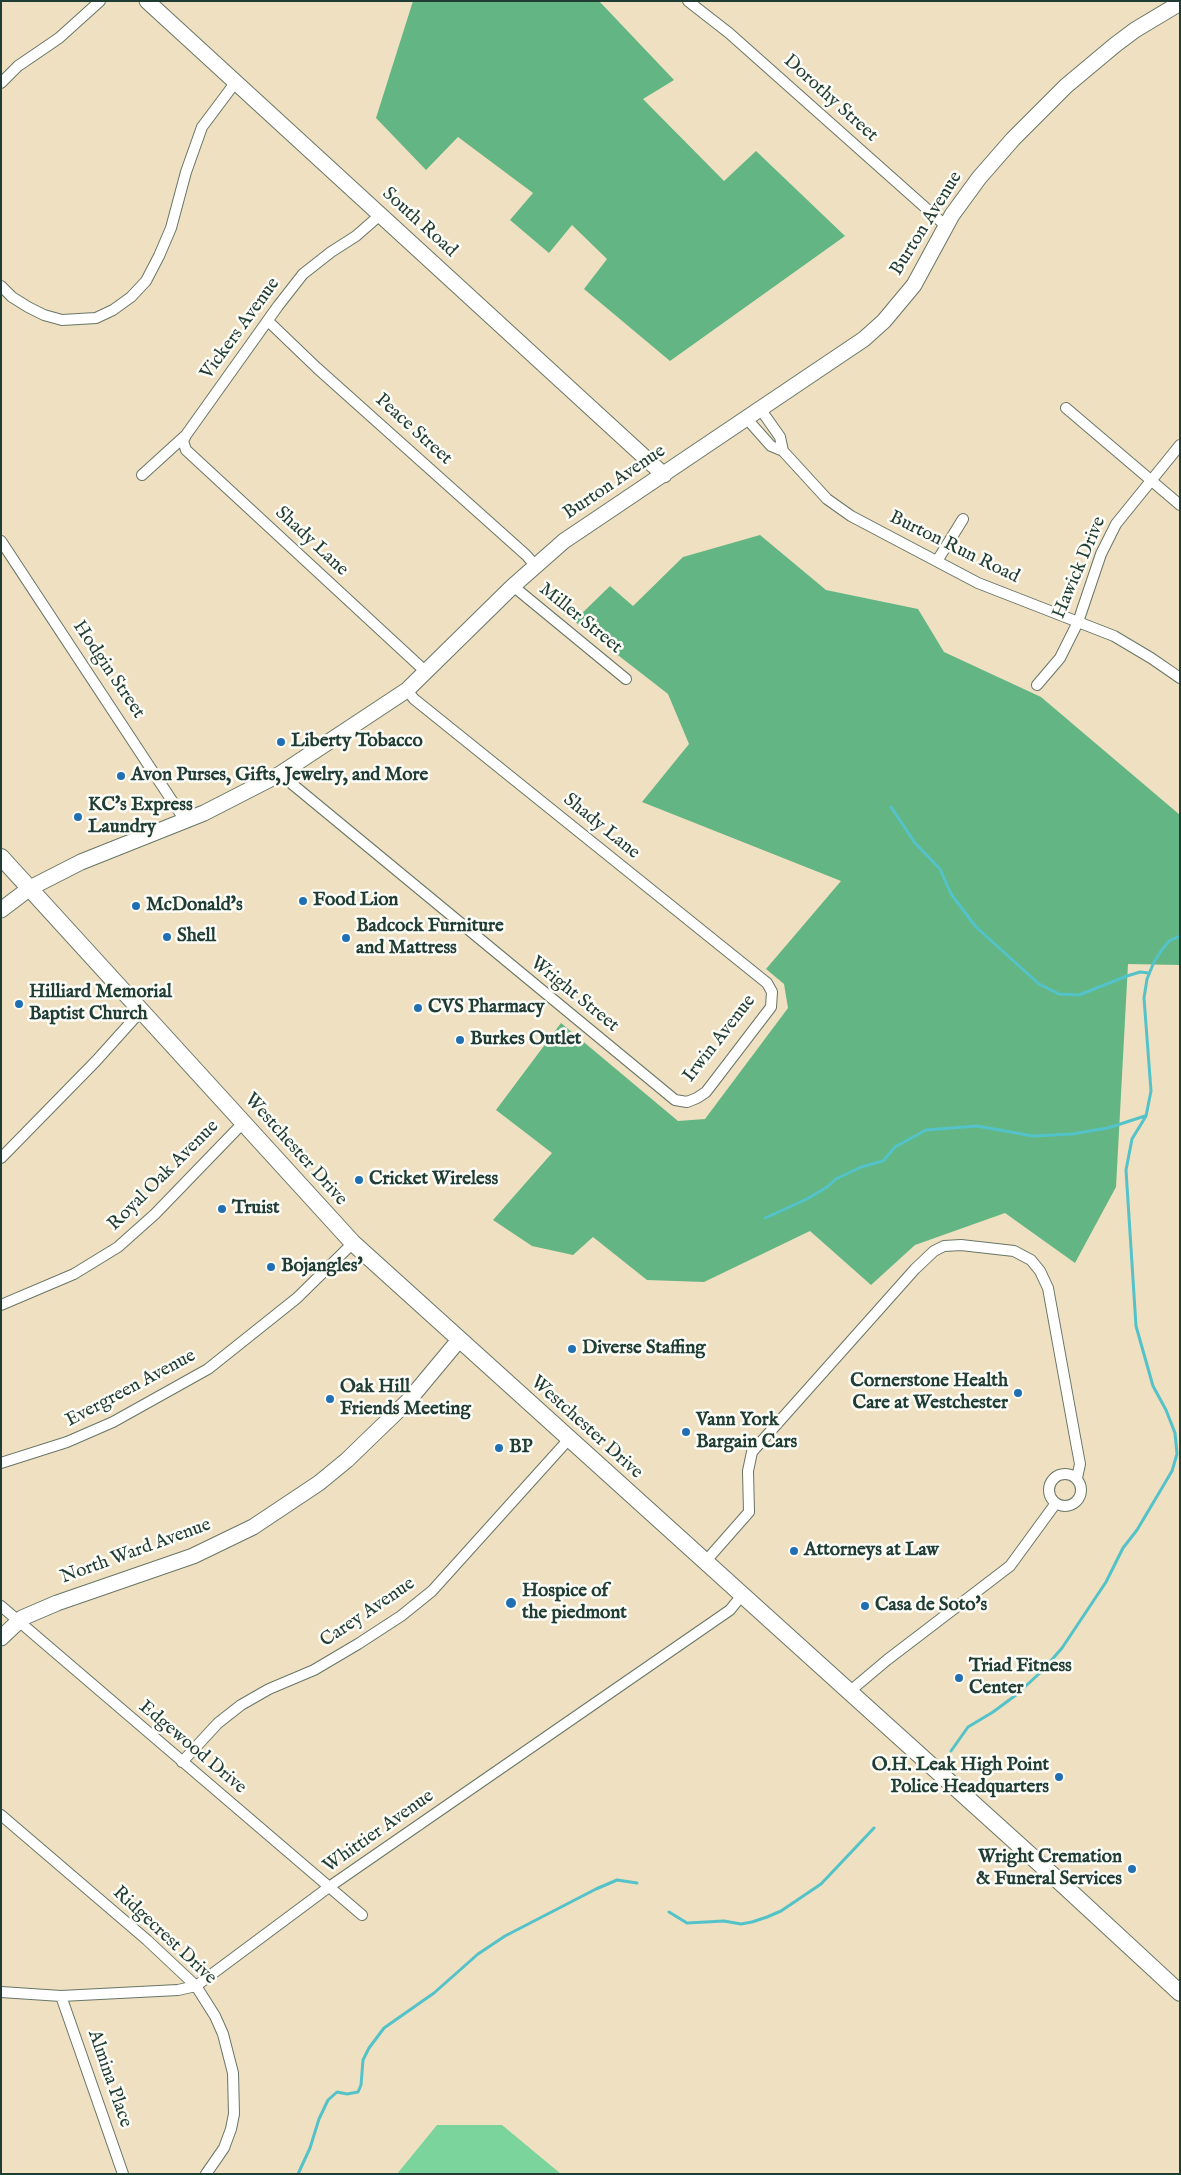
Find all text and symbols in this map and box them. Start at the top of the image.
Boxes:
street label: Dorothy Street [778,50,882,148]
street label: Burton Avenue [886,168,968,280]
street label: South Road [377,183,461,263]
street label: Vickers Avenue [196,274,286,384]
street label: Peace Street [370,389,456,471]
street label: Burton Avenue [560,440,670,526]
street label: Shady Lane [270,502,352,582]
street label: Burton Run Road [885,507,1023,589]
street label: Hawick Drive [1048,514,1112,622]
street label: Miller Street [534,579,626,659]
street label: Hodgin Street [67,617,149,723]
place label: Liberty Tobacco [291,731,423,753]
marker: Liberty Tobacco [275,736,287,748]
place label: Avon Purses, Gifts, Jewelry, and More [131,765,428,787]
marker: Avon Purses, Gifts, Jewelry, and More [115,770,127,782]
street label: Shady Lane [558,789,644,865]
place label: KC's Express Laundry [88,795,193,839]
marker: KC's Express Laundry [72,811,84,823]
place label: Food Lion [313,890,398,912]
place label: McDonald's [146,895,243,917]
marker: Food Lion [297,895,309,907]
marker: McDonald's [130,900,142,912]
place label: Badcock Furniture and Mattress [356,916,504,960]
place label: Shell [177,926,216,948]
marker: Shell [161,931,173,943]
marker: Badcock Furniture and Mattress [340,932,352,944]
street label: Wright Street [525,952,623,1038]
place label: Hilliard Memorial Baptist Church [29,982,172,1026]
street label: Irwin Avenue [679,991,761,1087]
place label: CVS Pharmacy [428,997,545,1019]
marker: Hilliard Memorial Baptist Church [13,998,25,1010]
marker: CVS Pharmacy [412,1002,424,1014]
place label: Burkes Outlet [470,1029,581,1051]
marker: Burkes Outlet [454,1034,466,1046]
street label: Westchester Drive [239,1089,351,1211]
street label: Royal Oak Avenue [104,1116,224,1236]
place label: Cricket Wireless [369,1169,498,1191]
marker: Cricket Wireless [353,1174,365,1186]
place label: Truist [232,1198,280,1220]
marker: Truist [216,1203,228,1215]
place label: Bojangles' [281,1256,363,1278]
marker: Bojangles' [265,1261,277,1273]
place label: Diverse Staffing [582,1338,706,1360]
marker: Diverse Staffing [566,1343,578,1355]
street label: Evergreen Avenue [62,1345,200,1433]
place label: Cornerstone Health Care at Westchester [850,1371,1008,1415]
street label: Westchester Drive [525,1372,647,1484]
place label: Oak Hill Friends Meeting [340,1377,471,1421]
marker: Cornerstone Health Care at Westchester [1012,1387,1024,1399]
marker: Oak Hill Friends Meeting [324,1393,336,1405]
place label: Vann York Bargain Cars [696,1410,797,1454]
marker: Vann York Bargain Cars [680,1426,692,1438]
place label: BP [509,1437,532,1459]
marker: BP [493,1442,505,1454]
street label: North Ward Avenue [58,1514,214,1590]
place label: Attorneys at Law [804,1540,939,1562]
marker: Attorneys at Law [788,1545,800,1557]
street label: Carey Avenue [316,1573,420,1653]
place label: Hospice of the piedmont [522,1581,627,1625]
place label: Casa de Soto's [875,1595,987,1617]
marker: Hospice of the piedmont [504,1596,518,1610]
marker: Casa de Soto's [859,1600,871,1612]
place label: Triad Fitness Center [969,1656,1072,1700]
marker: Triad Fitness Center [953,1672,965,1684]
street label: Edgewood Drive [133,1696,251,1800]
place label: O.H. Leak High Point Police Headquarters [872,1755,1049,1799]
marker: O.H. Leak High Point Police Headquarters [1053,1771,1065,1783]
street label: Whittier Avenue [319,1785,439,1879]
place label: Wright Cremation & Funeral Services [976,1847,1122,1891]
marker: Wright Cremation & Funeral Services [1126,1863,1138,1875]
street label: Ridgecrest Drive [107,1882,221,1990]
street label: Almina Place [82,2027,136,2131]

